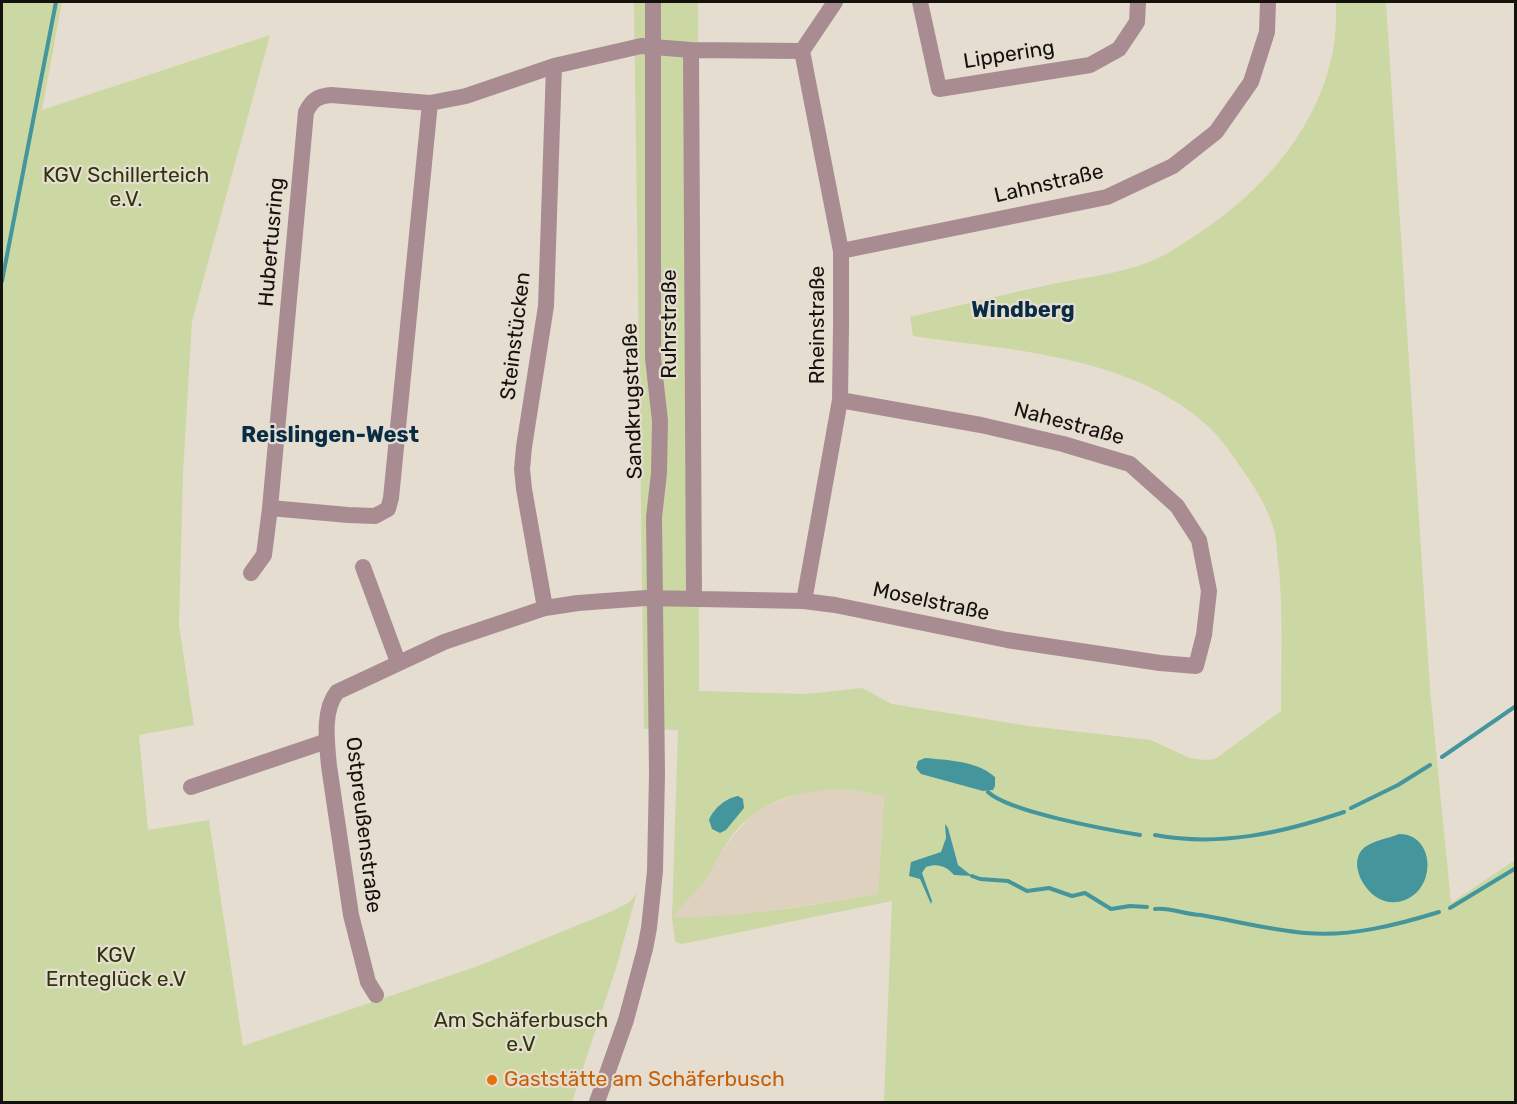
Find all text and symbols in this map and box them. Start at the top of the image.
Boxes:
street label: Lippering [962,35,1056,75]
street label: Lahnstraße [992,159,1106,209]
park label: KGV Schillerteich e.V. [43,163,209,213]
street label: Hubertusring [254,176,290,308]
street label: Rheinstraße [805,266,831,384]
street label: Ruhrstraße [657,269,683,379]
street label: Steinstücken [496,271,536,401]
district label: Windberg [971,298,1075,324]
street label: Sandkrugstraße [618,322,648,480]
street label: Nahestraße [1011,397,1127,451]
district label: Reislingen-West [241,423,419,449]
street label: Moselstraße [870,577,992,627]
street label: Ostpreußenstraße [340,736,386,914]
park label: KGV Ernteglück e.V [46,943,186,993]
park label: Am Schäferbusch e.V [434,1008,608,1058]
place label: Gaststätte am Schäferbusch [504,1067,785,1093]
marker: Gaststätte am Schäferbusch [485,1073,499,1087]

